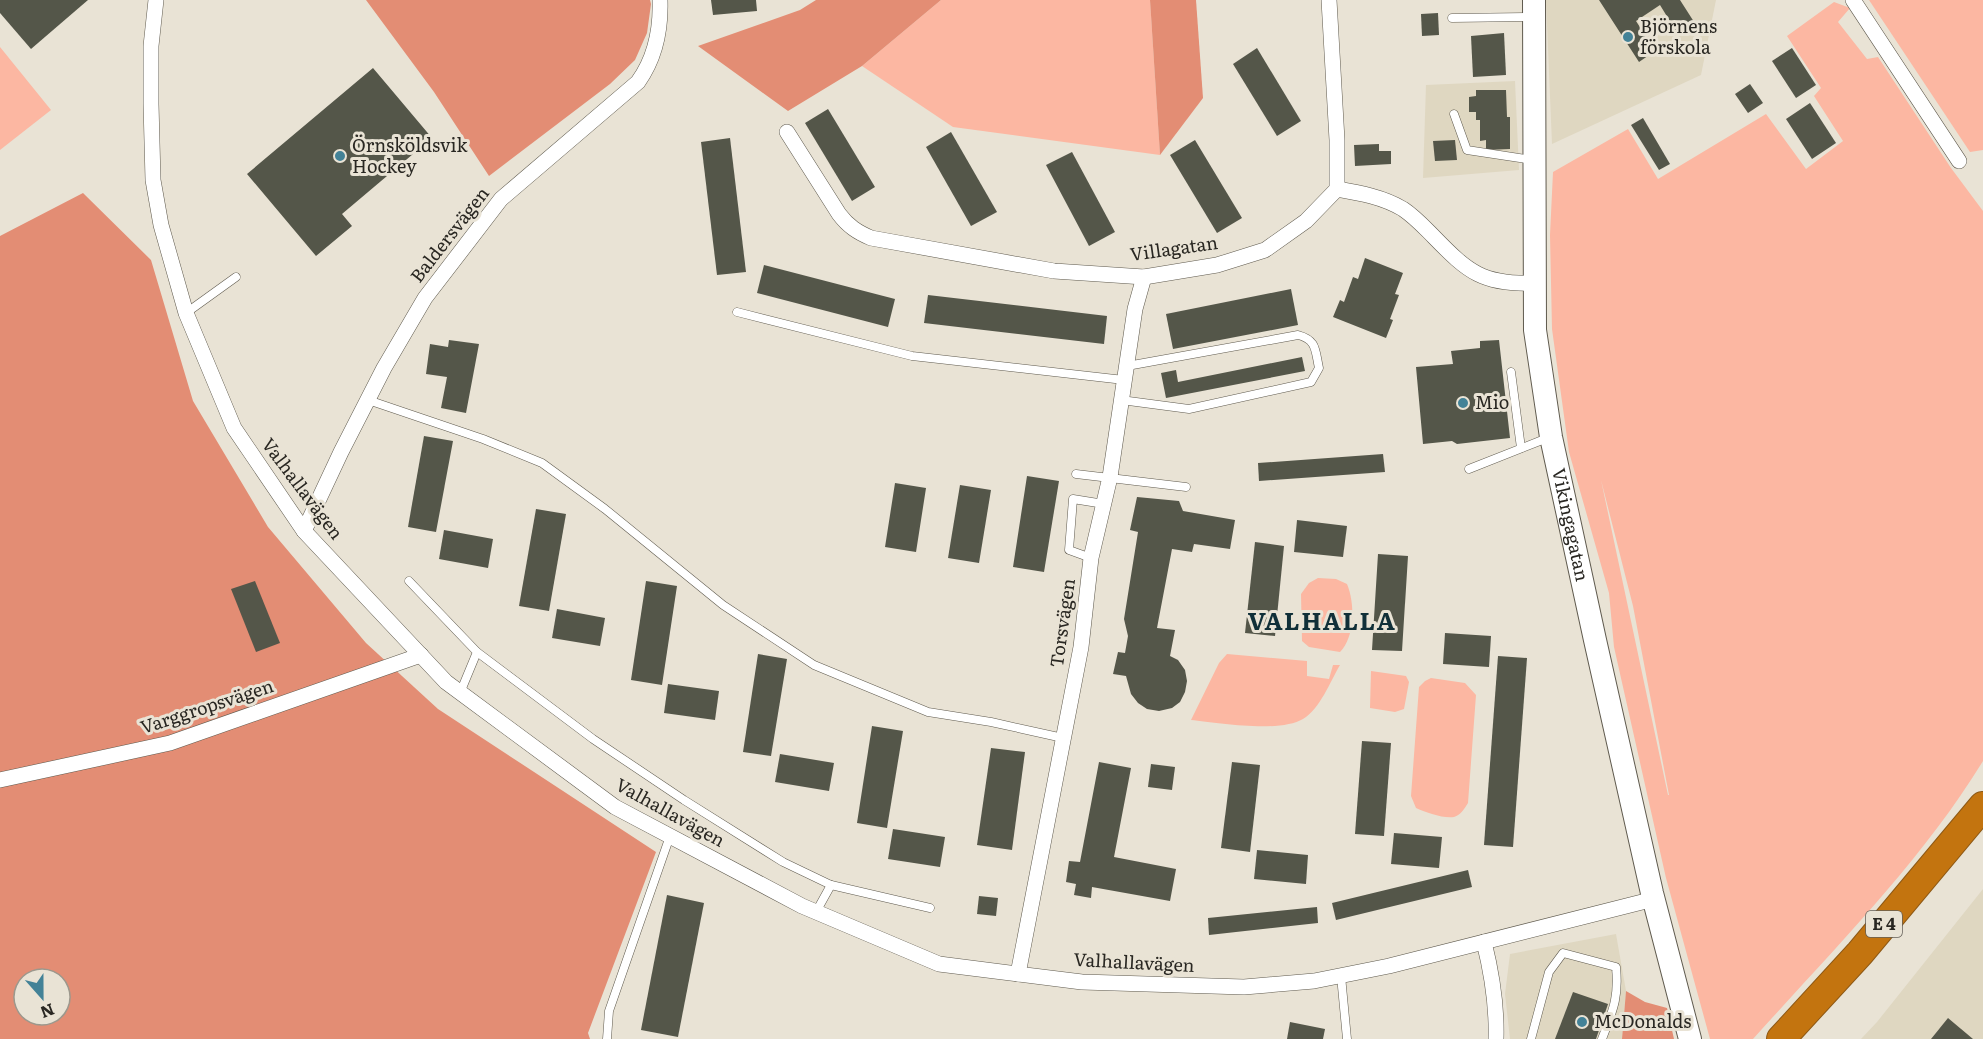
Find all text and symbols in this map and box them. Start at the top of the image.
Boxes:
place label: Björnens förskola [1640,12,1717,60]
marker: Björnens förskola [1621,30,1635,44]
place label: Örnsköldsvik Hockey [352,131,469,179]
marker: Örnsköldsvik Hockey [333,149,347,163]
street label: Baldersvägen [403,180,495,288]
street label: Villagatan [1128,228,1219,267]
place label: Mio [1475,388,1509,415]
marker: Mio [1456,396,1470,410]
street label: Valhallavägen [256,432,351,545]
street label: Vikingagatan [1546,465,1597,584]
street label: Torsvägen [1042,576,1081,669]
district label: VALHALLA [1248,602,1396,637]
street label: Varggropsvägen [136,671,277,740]
street label: Valhallavägen [611,770,730,853]
road number: E 4 [1866,911,1902,937]
street label: Valhallavägen [1073,945,1195,978]
north arrow [12,967,72,1027]
text: N [37,998,58,1026]
place label: McDonalds [1594,1007,1691,1034]
marker: McDonalds [1575,1015,1589,1029]

